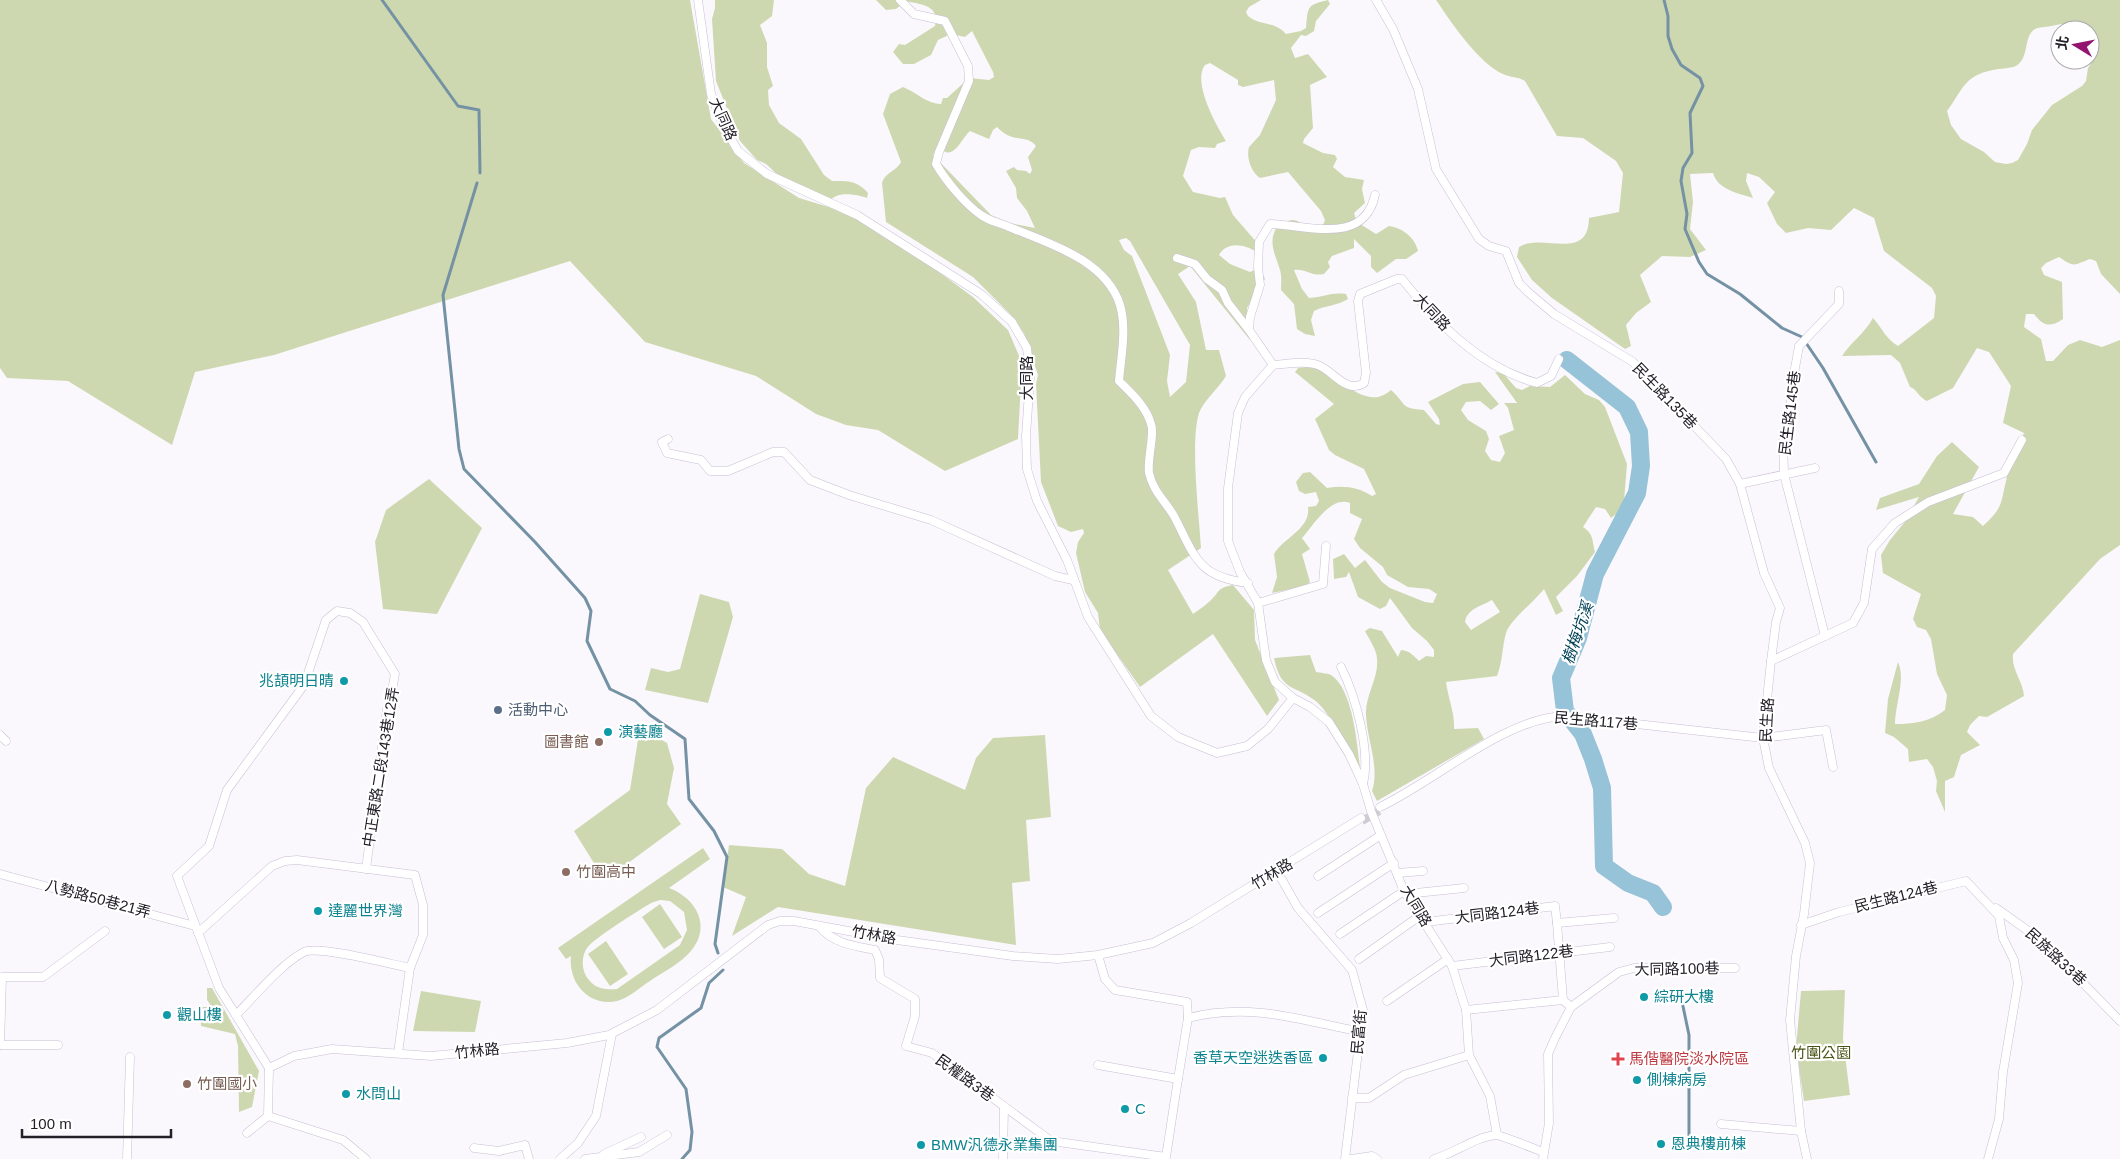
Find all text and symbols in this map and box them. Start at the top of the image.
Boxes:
north arrow [2050,20,2100,70]
text: 北 [2053,34,2071,51]
street label: 大同路 [707,95,740,143]
street label: 大同路 [1411,289,1454,334]
street label: 大同路 [1018,355,1035,401]
street label: 民生路135巷 [1630,359,1701,432]
street label: 民生路145巷 [1776,370,1803,456]
water label: 樹梅坑溪 [1559,598,1597,666]
place label: 兆頡明日晴 [259,672,334,689]
marker: 兆頡明日晴 [338,675,350,687]
street label: 中正東路二段143巷12弄 [359,686,402,848]
street label: 民生路 [1757,697,1776,743]
place label: 活動中心 [508,701,568,718]
marker: 活動中心 [492,704,504,716]
street label: 民生路117巷 [1554,708,1639,733]
place label: 演藝廳 [618,723,663,740]
marker: 演藝廳 [602,726,614,738]
place label: 圖書館 [544,733,589,750]
marker: 圖書館 [593,736,605,748]
street label: 竹林路 [1248,855,1295,892]
place label: 竹圍高中 [576,863,636,880]
marker: 竹圍高中 [560,866,572,878]
street label: 八勢路50巷21弄 [44,876,153,921]
street label: 民生路124巷 [1853,878,1939,915]
street label: 大同路 [1398,882,1435,929]
street label: 大同路124巷 [1454,899,1540,926]
place label: 達麗世界灣 [328,902,403,919]
marker: 達麗世界灣 [312,905,324,917]
street label: 竹林路 [850,922,898,947]
street label: 民族路33巷 [2023,924,2090,989]
street label: 大同路122巷 [1488,942,1574,969]
street label: 大同路100巷 [1634,959,1720,978]
place label: 綜研大樓 [1654,988,1714,1005]
marker: 綜研大樓 [1638,991,1650,1003]
place label: 觀山樓 [177,1006,222,1023]
marker: 觀山樓 [161,1009,173,1021]
street label: 民富街 [1348,1009,1369,1055]
street label: 竹林路 [454,1040,500,1061]
park label: 竹圍公園 [1791,1044,1851,1061]
place label: 香草天空迷迭香區 [1193,1049,1313,1066]
place label: 馬偕醫院淡水院區 [1629,1050,1749,1067]
street label: 民權路3巷 [933,1051,998,1105]
marker: 香草天空迷迭香區 [1317,1052,1329,1064]
marker: 馬偕醫院淡水院區 [1611,1052,1625,1066]
place label: 側棟病房 [1647,1071,1707,1088]
marker: 側棟病房 [1631,1074,1643,1086]
place label: 竹圍國小 [197,1075,257,1092]
marker: 竹圍國小 [181,1078,193,1090]
place label: 水問山 [356,1085,401,1102]
marker: 水問山 [340,1088,352,1100]
place label: C [1135,1100,1146,1117]
marker: C [1119,1103,1131,1115]
scale bar [22,1106,171,1138]
text: 100 m [30,1115,72,1132]
place label: 恩典樓前棟 [1671,1135,1746,1152]
place label: BMW汎德永業集團 [931,1136,1058,1153]
marker: 恩典樓前棟 [1655,1138,1667,1150]
marker: BMW汎德永業集團 [915,1139,927,1151]

